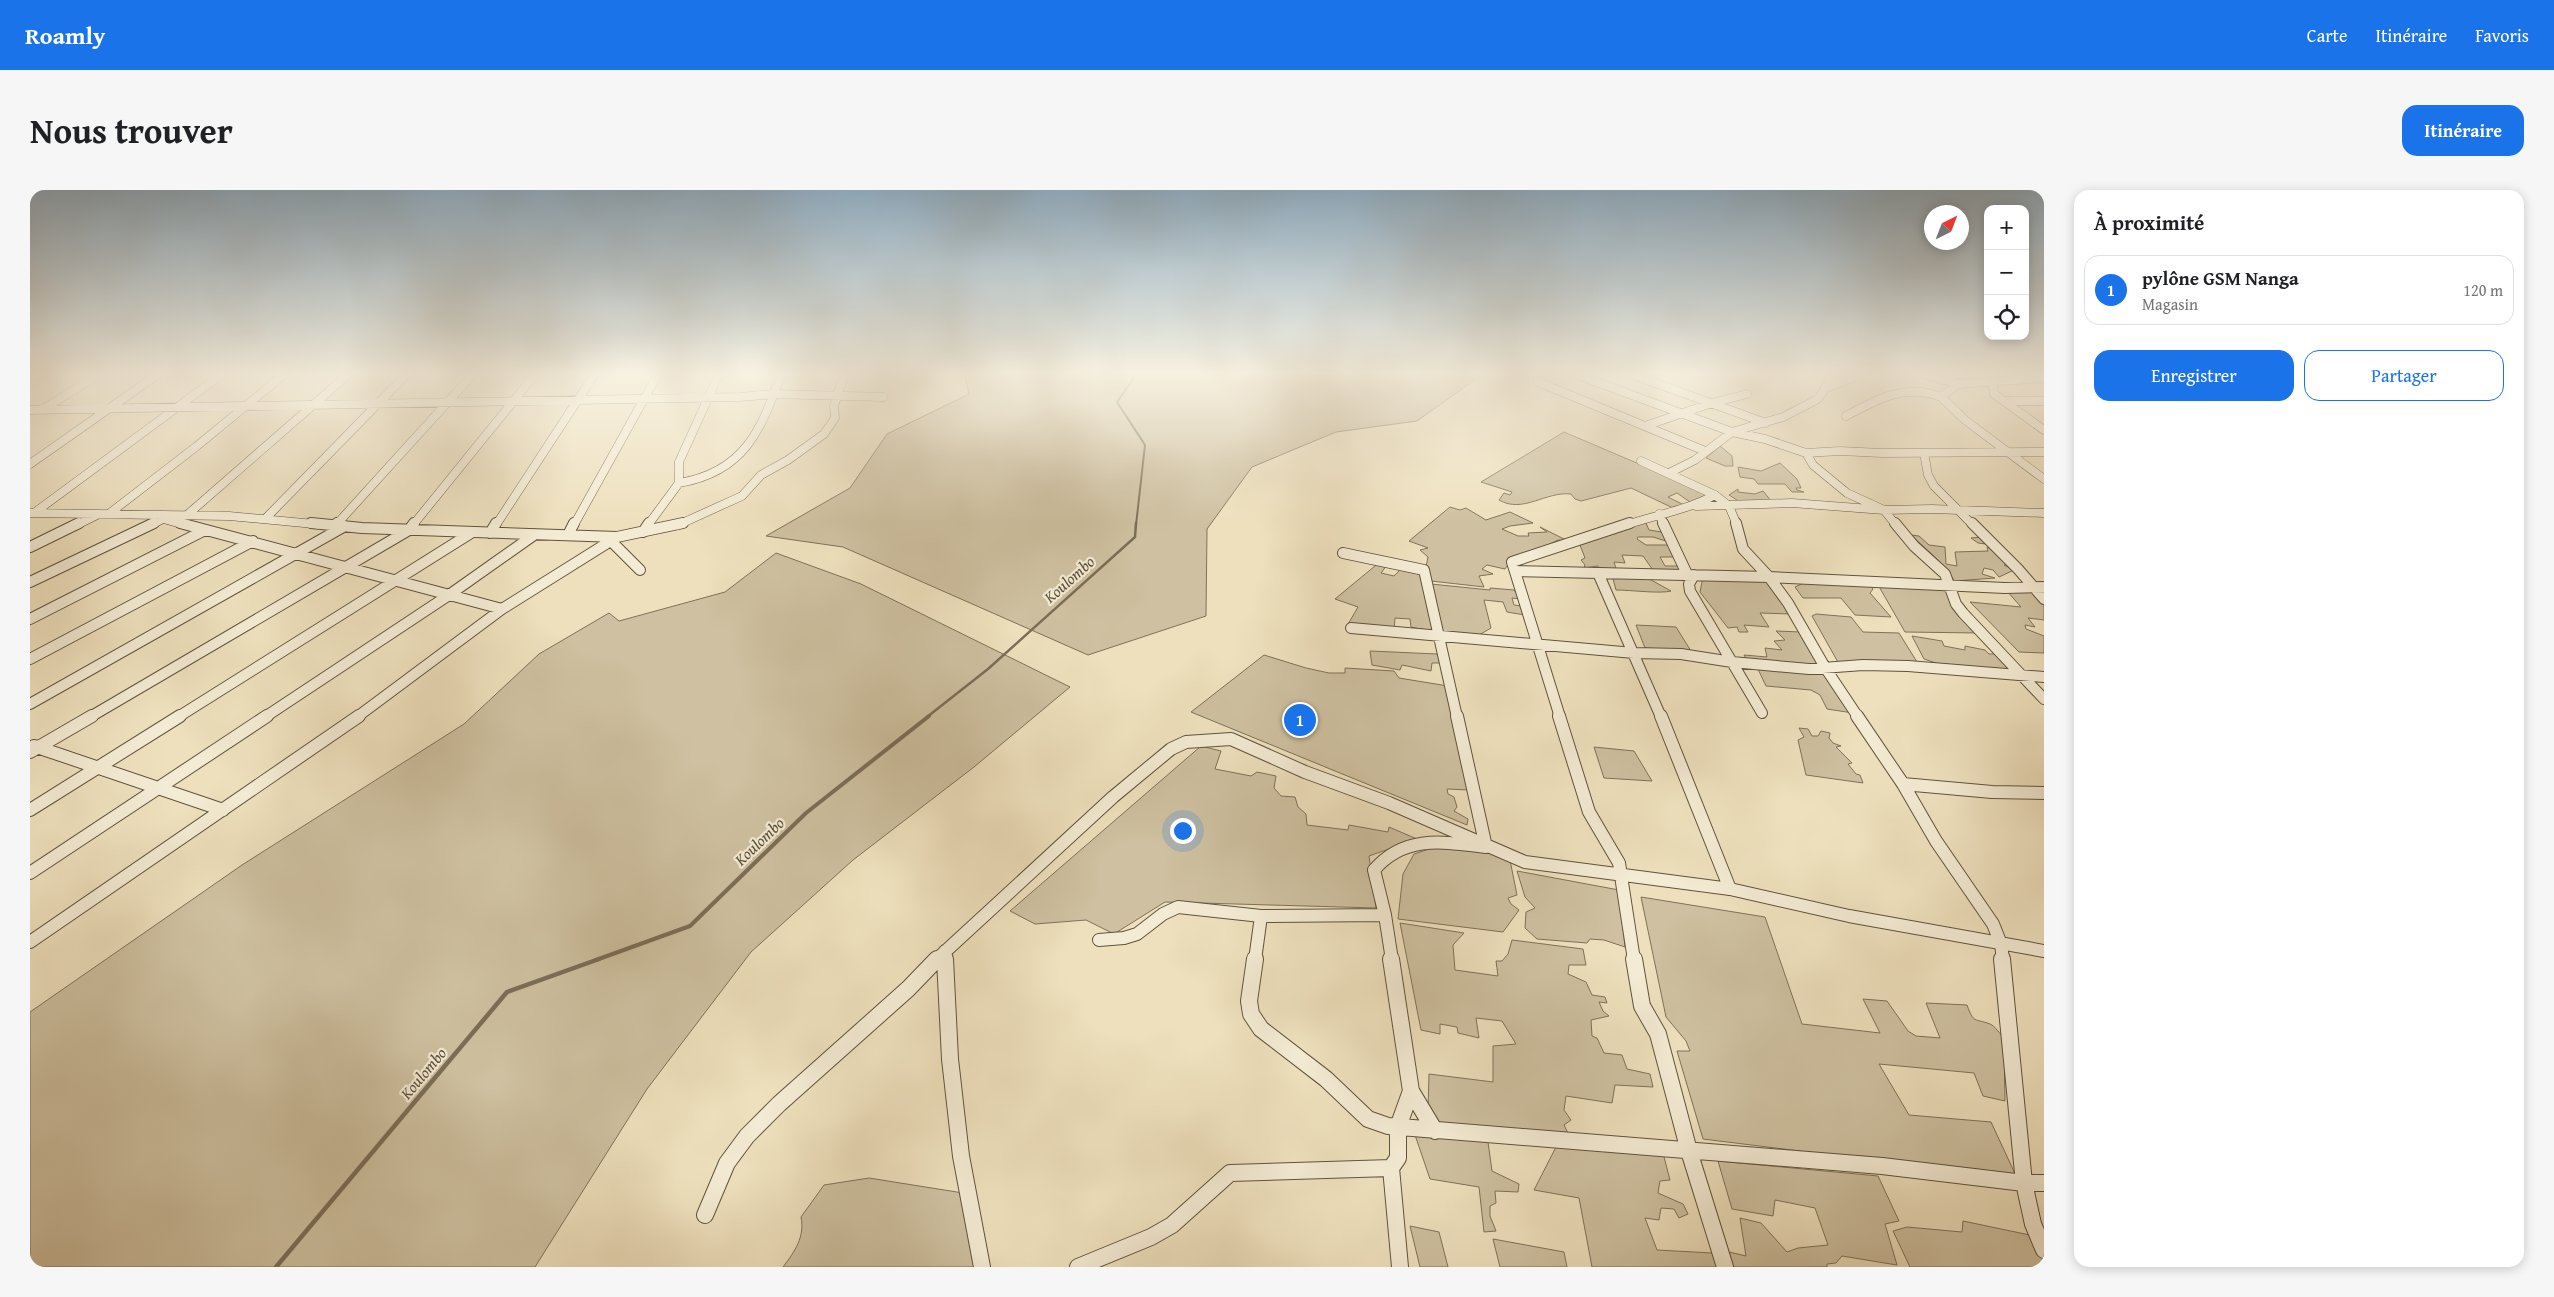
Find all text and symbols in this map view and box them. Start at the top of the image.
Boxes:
text: Roamly [25,18,105,53]
text: Carte [2307,22,2347,49]
text: Itinéraire [2375,22,2447,49]
text: Favoris [2475,22,2529,49]
text: Nous trouver [30,105,233,156]
button: Itinéraire [2402,105,2524,156]
north arrow [1924,205,1969,250]
map controls [1984,205,2029,340]
button: + [1984,205,2029,250]
text: À proximité [2094,207,2204,238]
button: − [1984,250,2029,295]
text: pylône GSM Nanga [2142,264,2299,292]
text: 1 [2107,278,2115,302]
text: 120 m [2463,278,2503,302]
text: Magasin [2142,292,2198,316]
button: locate [1984,295,2029,340]
button: Enregistrer [2094,350,2294,401]
button: Partager [2304,350,2504,401]
water label: Koulombo [1038,550,1100,609]
pin: 1 [1284,701,1316,739]
water label: Koulombo [728,811,789,872]
your location [1170,818,1196,844]
water label: Koulombo [394,1042,452,1105]

